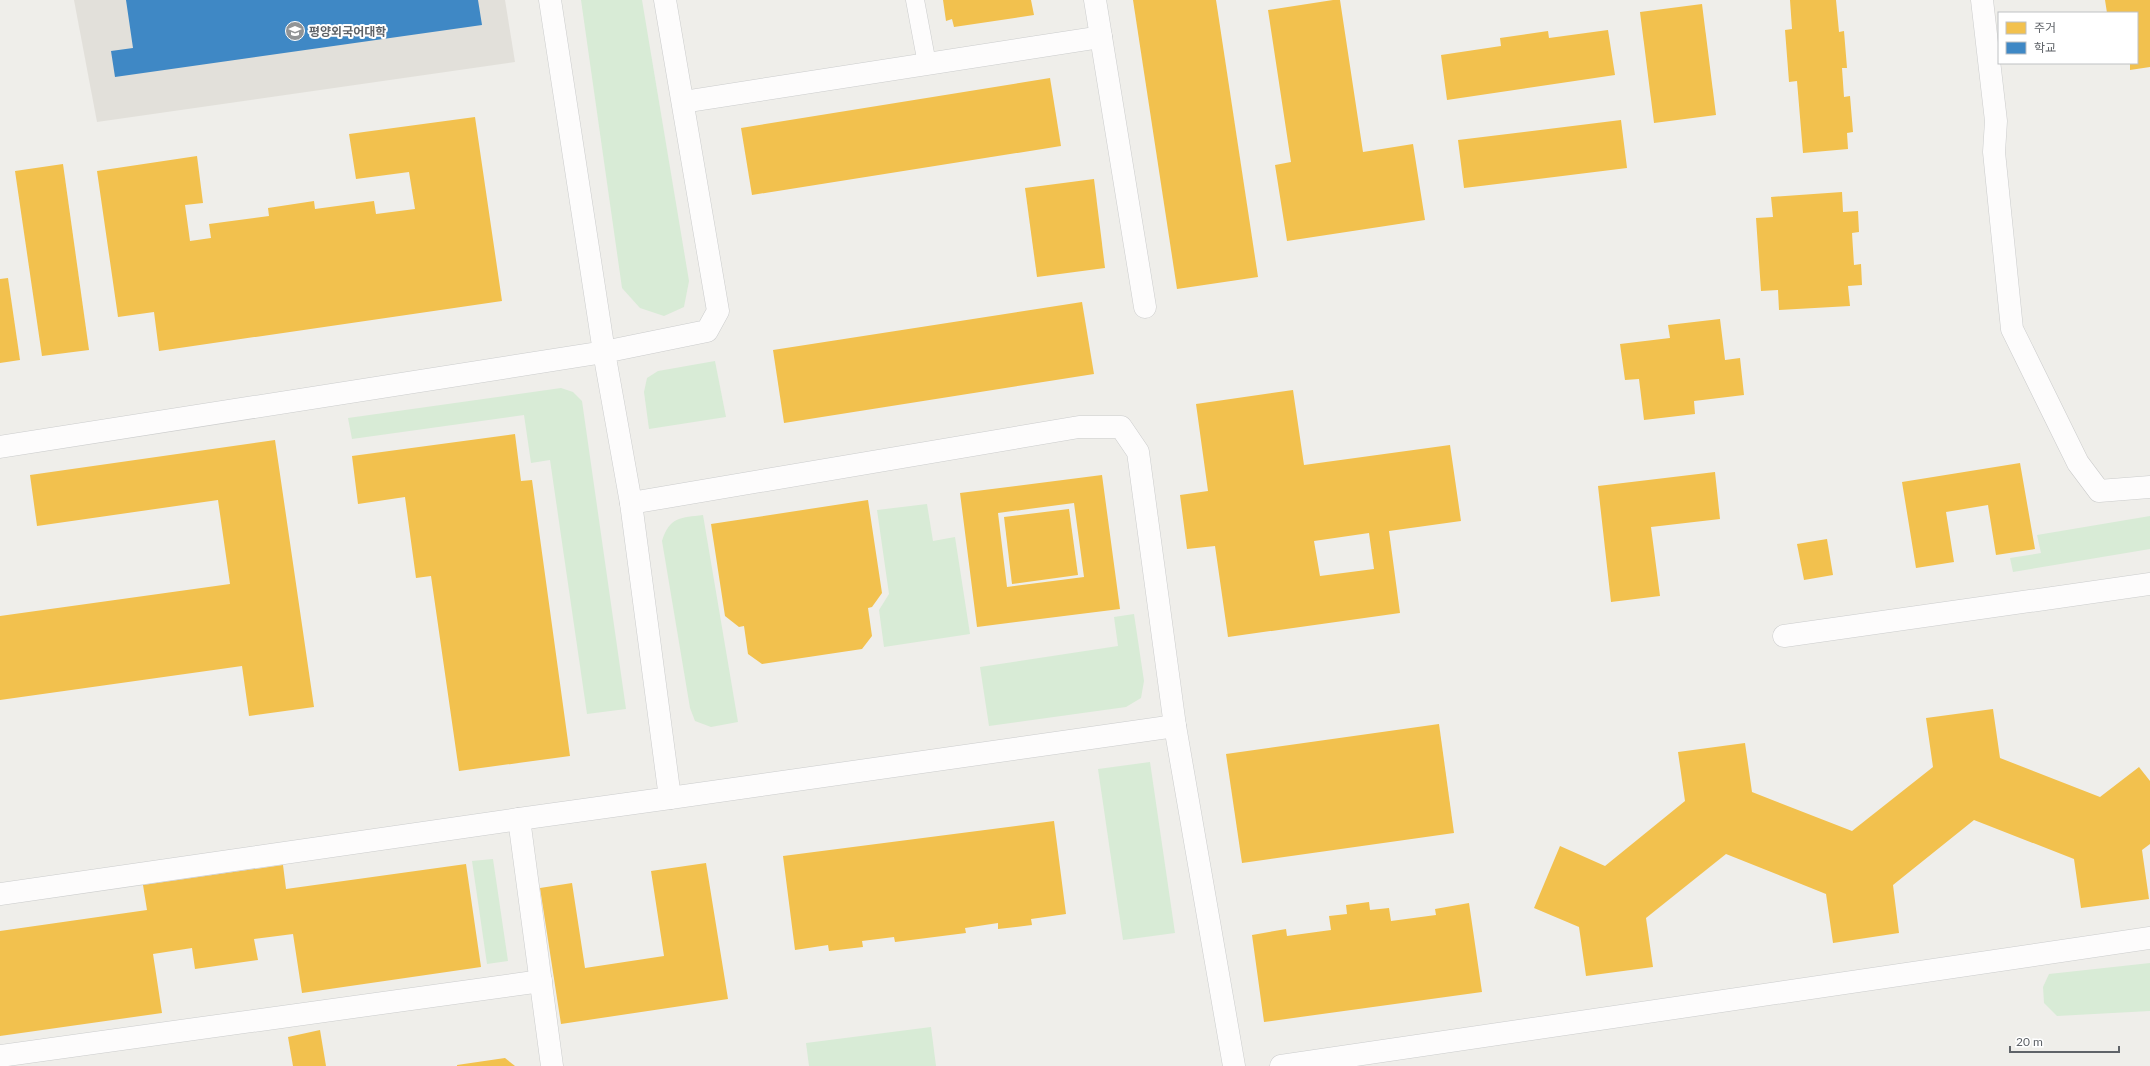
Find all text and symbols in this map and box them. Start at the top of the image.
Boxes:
legend [1998,12,2138,64]
school or university icon: 평양외국어대학 [284,20,306,42]
text: 주거 [2034,20,2056,35]
place label: 평양외국어대학 [309,24,386,39]
text: 학교 [2034,40,2056,55]
scale bar [2010,1028,2119,1054]
text: 20 m [2016,1034,2043,1049]

